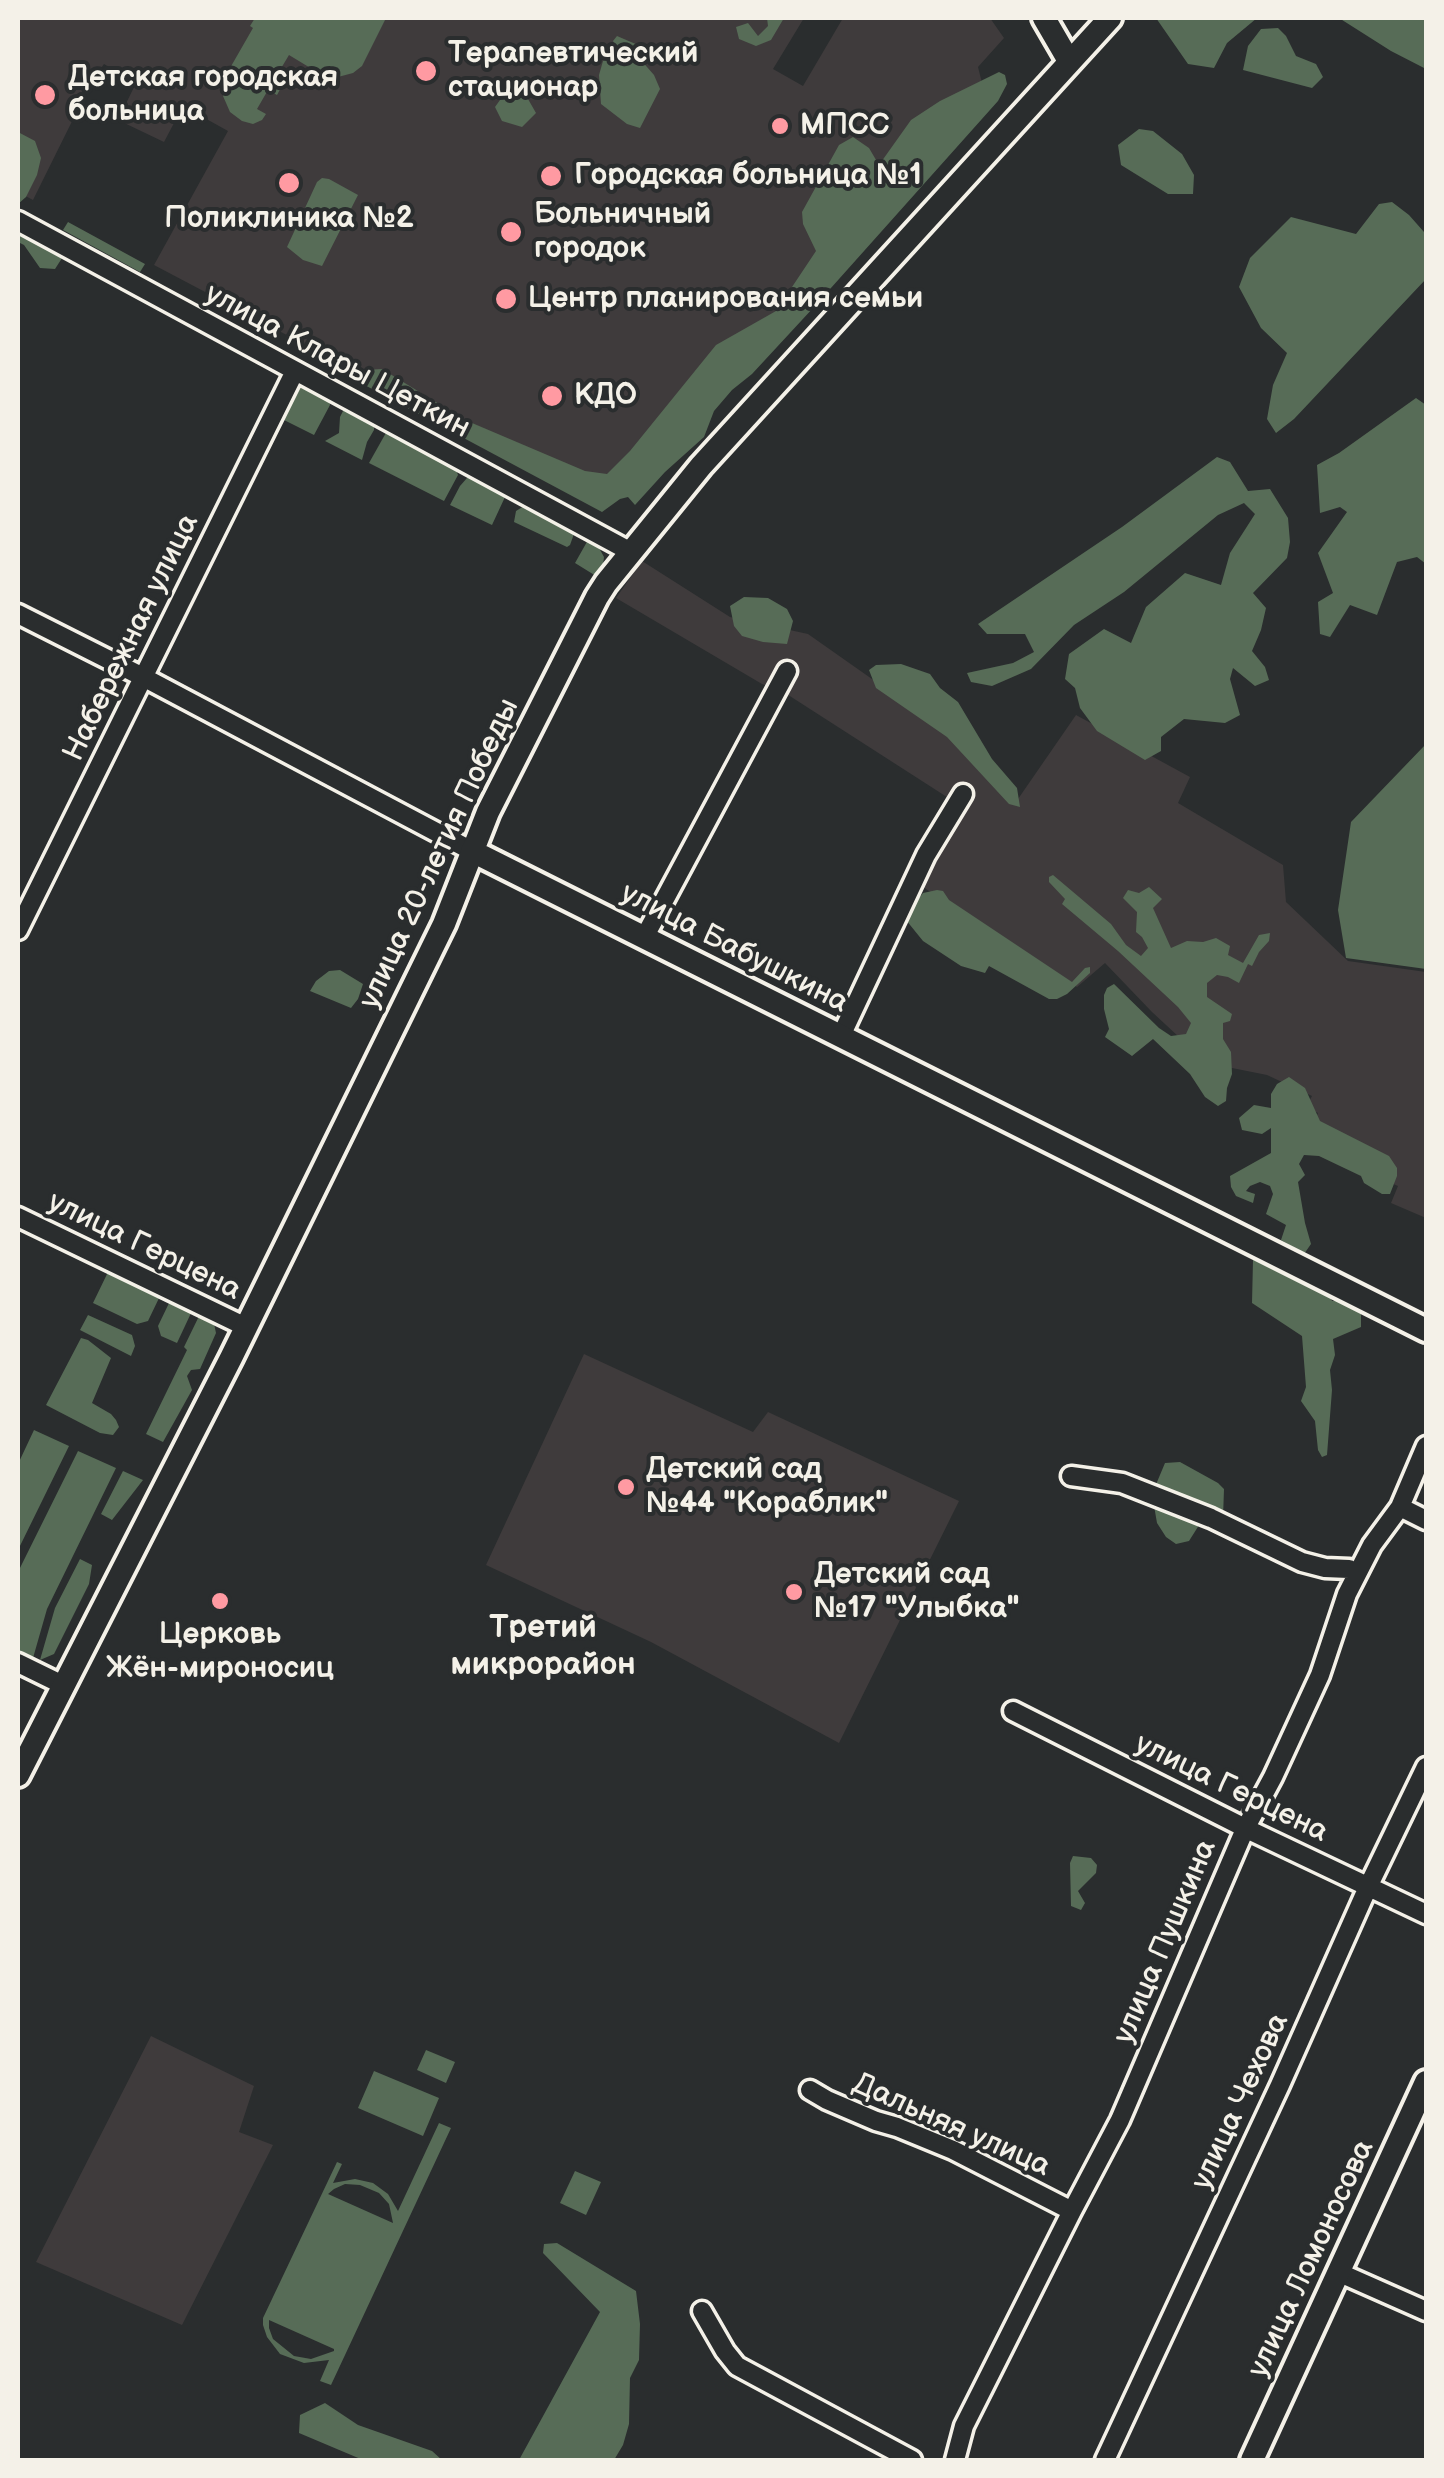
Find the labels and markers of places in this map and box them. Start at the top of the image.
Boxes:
place label: Терапевтический стационар [448,36,698,106]
marker: Терапевтический стационар [413,58,439,84]
place label: Детская городская больница [68,60,338,130]
marker: Детская городская больница [32,82,58,108]
place label: МПСС [800,108,889,144]
marker: МПСС [769,115,791,137]
place label: Городская больница №1 [574,158,922,194]
marker: Городская больница №1 [538,163,564,189]
marker: Поликлиника №2 [276,170,302,196]
place label: Больничный городок [534,197,711,268]
place label: Поликлиника №2 [164,201,414,237]
marker: Больничный городок [498,219,524,245]
place label: Центр планирования семьи [528,281,923,317]
marker: Центр планирования семьи [493,286,519,312]
place label: КДО [574,378,637,414]
marker: КДО [539,383,565,409]
place label: Детский сад №44 "Кораблик" [646,1452,888,1522]
marker: Детский сад №44 "Кораблик" [615,1476,637,1498]
place label: Детский сад №17 "Улыбка" [814,1557,1020,1628]
marker: Детский сад №17 "Улыбка" [783,1581,805,1603]
marker: Церковь Жён-мироносиц [209,1590,231,1612]
place label: Церковь Жён-мироносиц [106,1617,334,1688]

